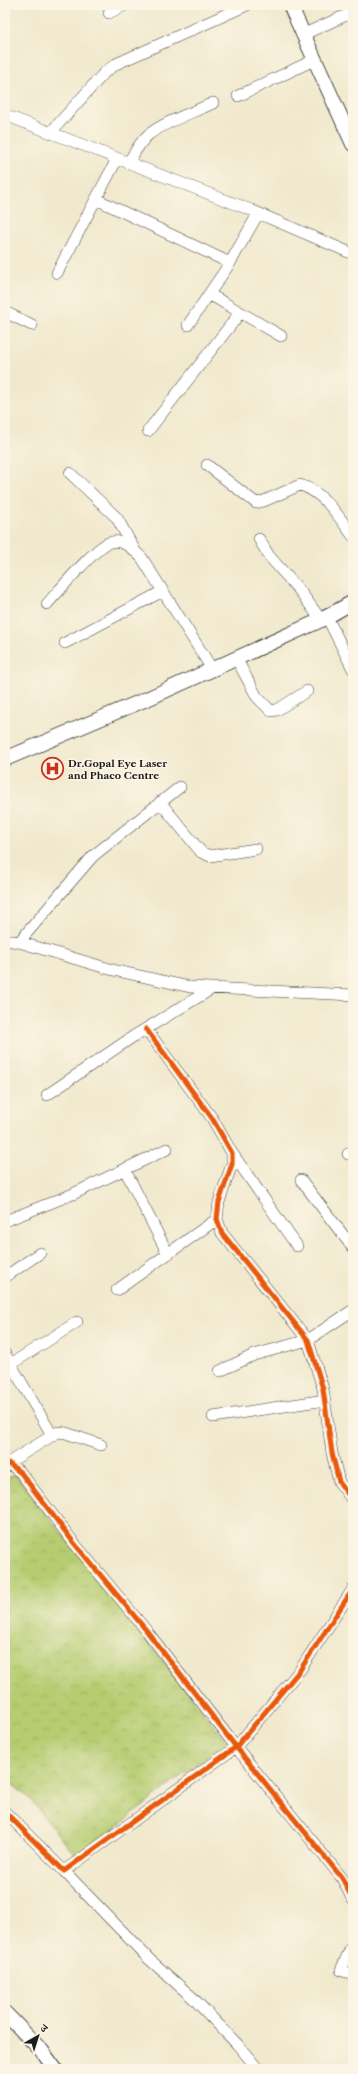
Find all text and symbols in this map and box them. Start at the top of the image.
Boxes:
hospital icon: Dr.Gopal Eye Laser and Phaco Centre [40,756,66,782]
place label: Dr.Gopal Eye Laser and Phaco Centre [68,757,167,782]
north arrow [18,2016,58,2056]
text: उ [37,2020,52,2036]

